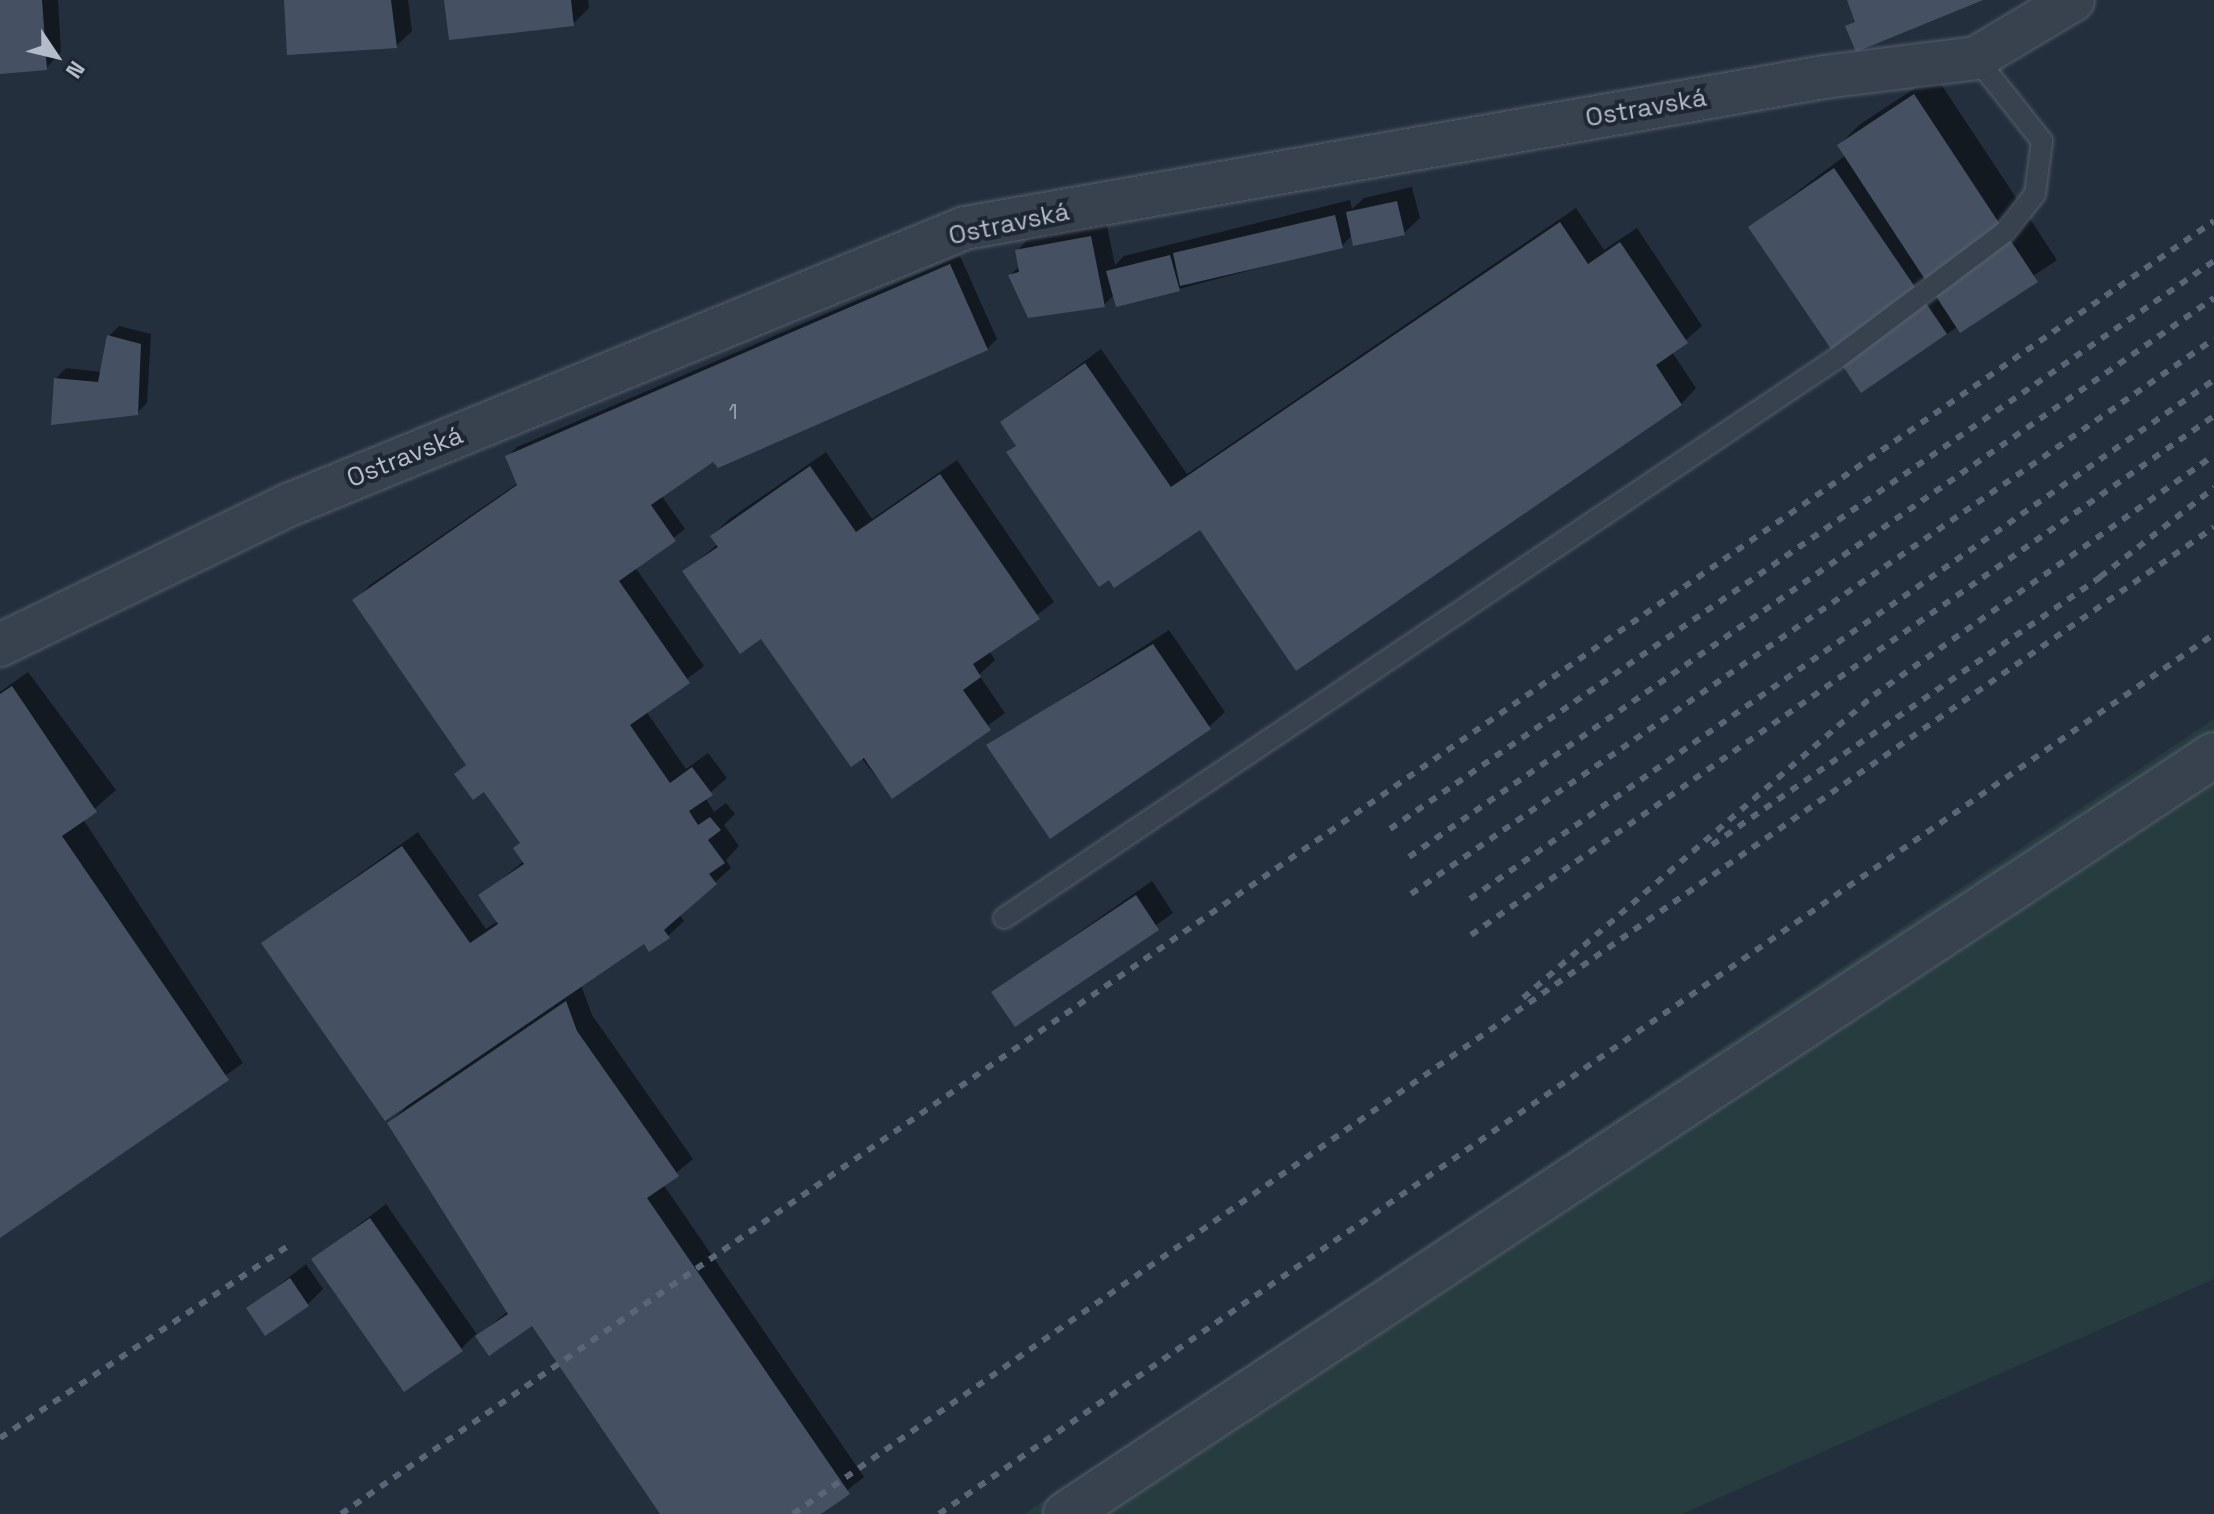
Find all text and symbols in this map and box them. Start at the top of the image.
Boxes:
north arrow [16,16,96,96]
text: N [60,56,91,84]
street label: Ostravská [1583,82,1709,134]
street label: Ostravská [946,196,1072,252]
house number: 1 [728,399,738,425]
street label: Ostravská [342,420,468,494]

